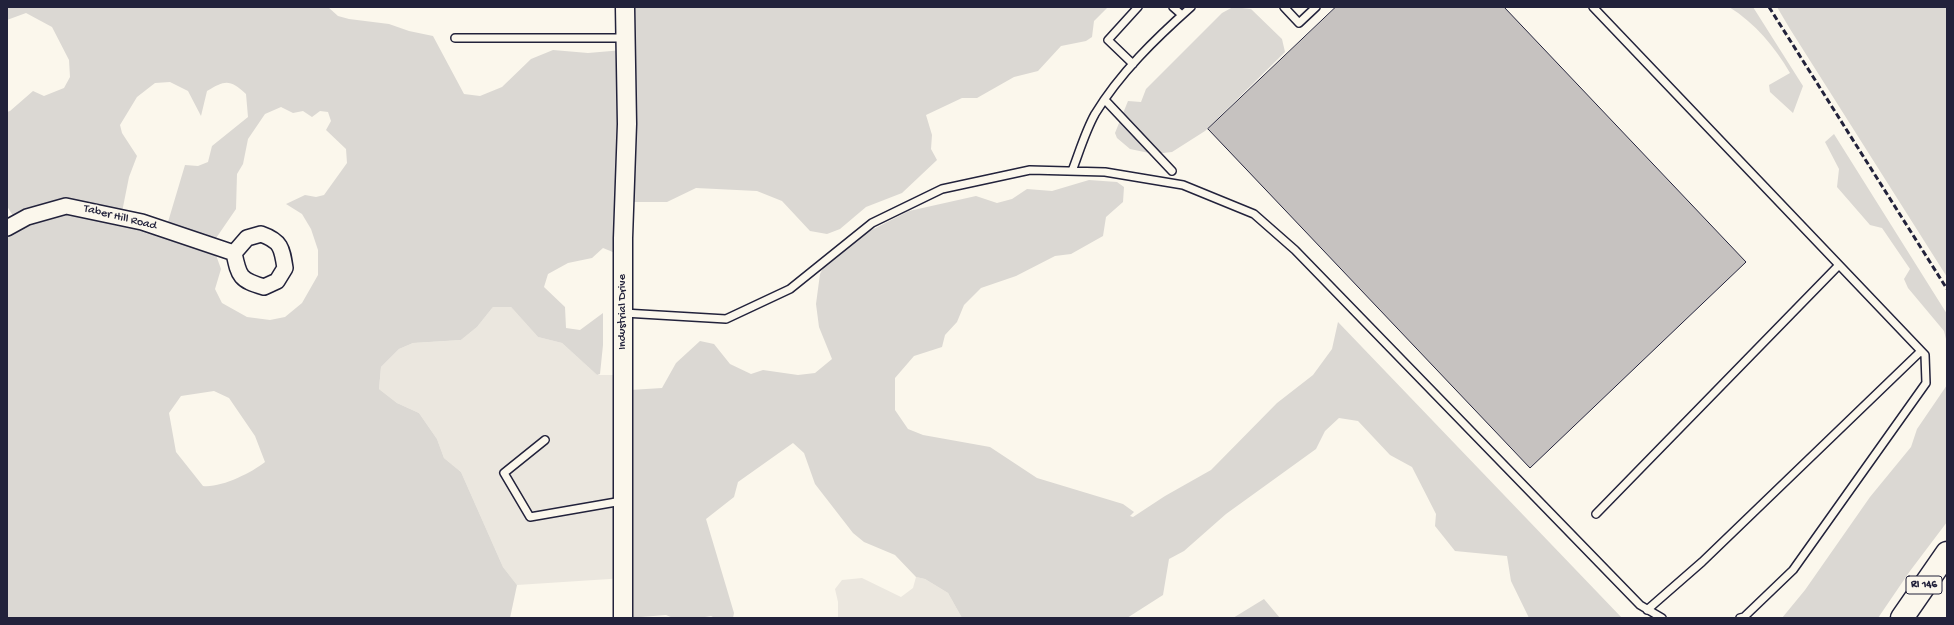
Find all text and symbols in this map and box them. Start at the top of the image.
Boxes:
street label: Taber Hill Road [82,202,158,234]
street label: Industrial Drive [616,274,630,350]
road number: RI 146 [1906,576,1942,594]

